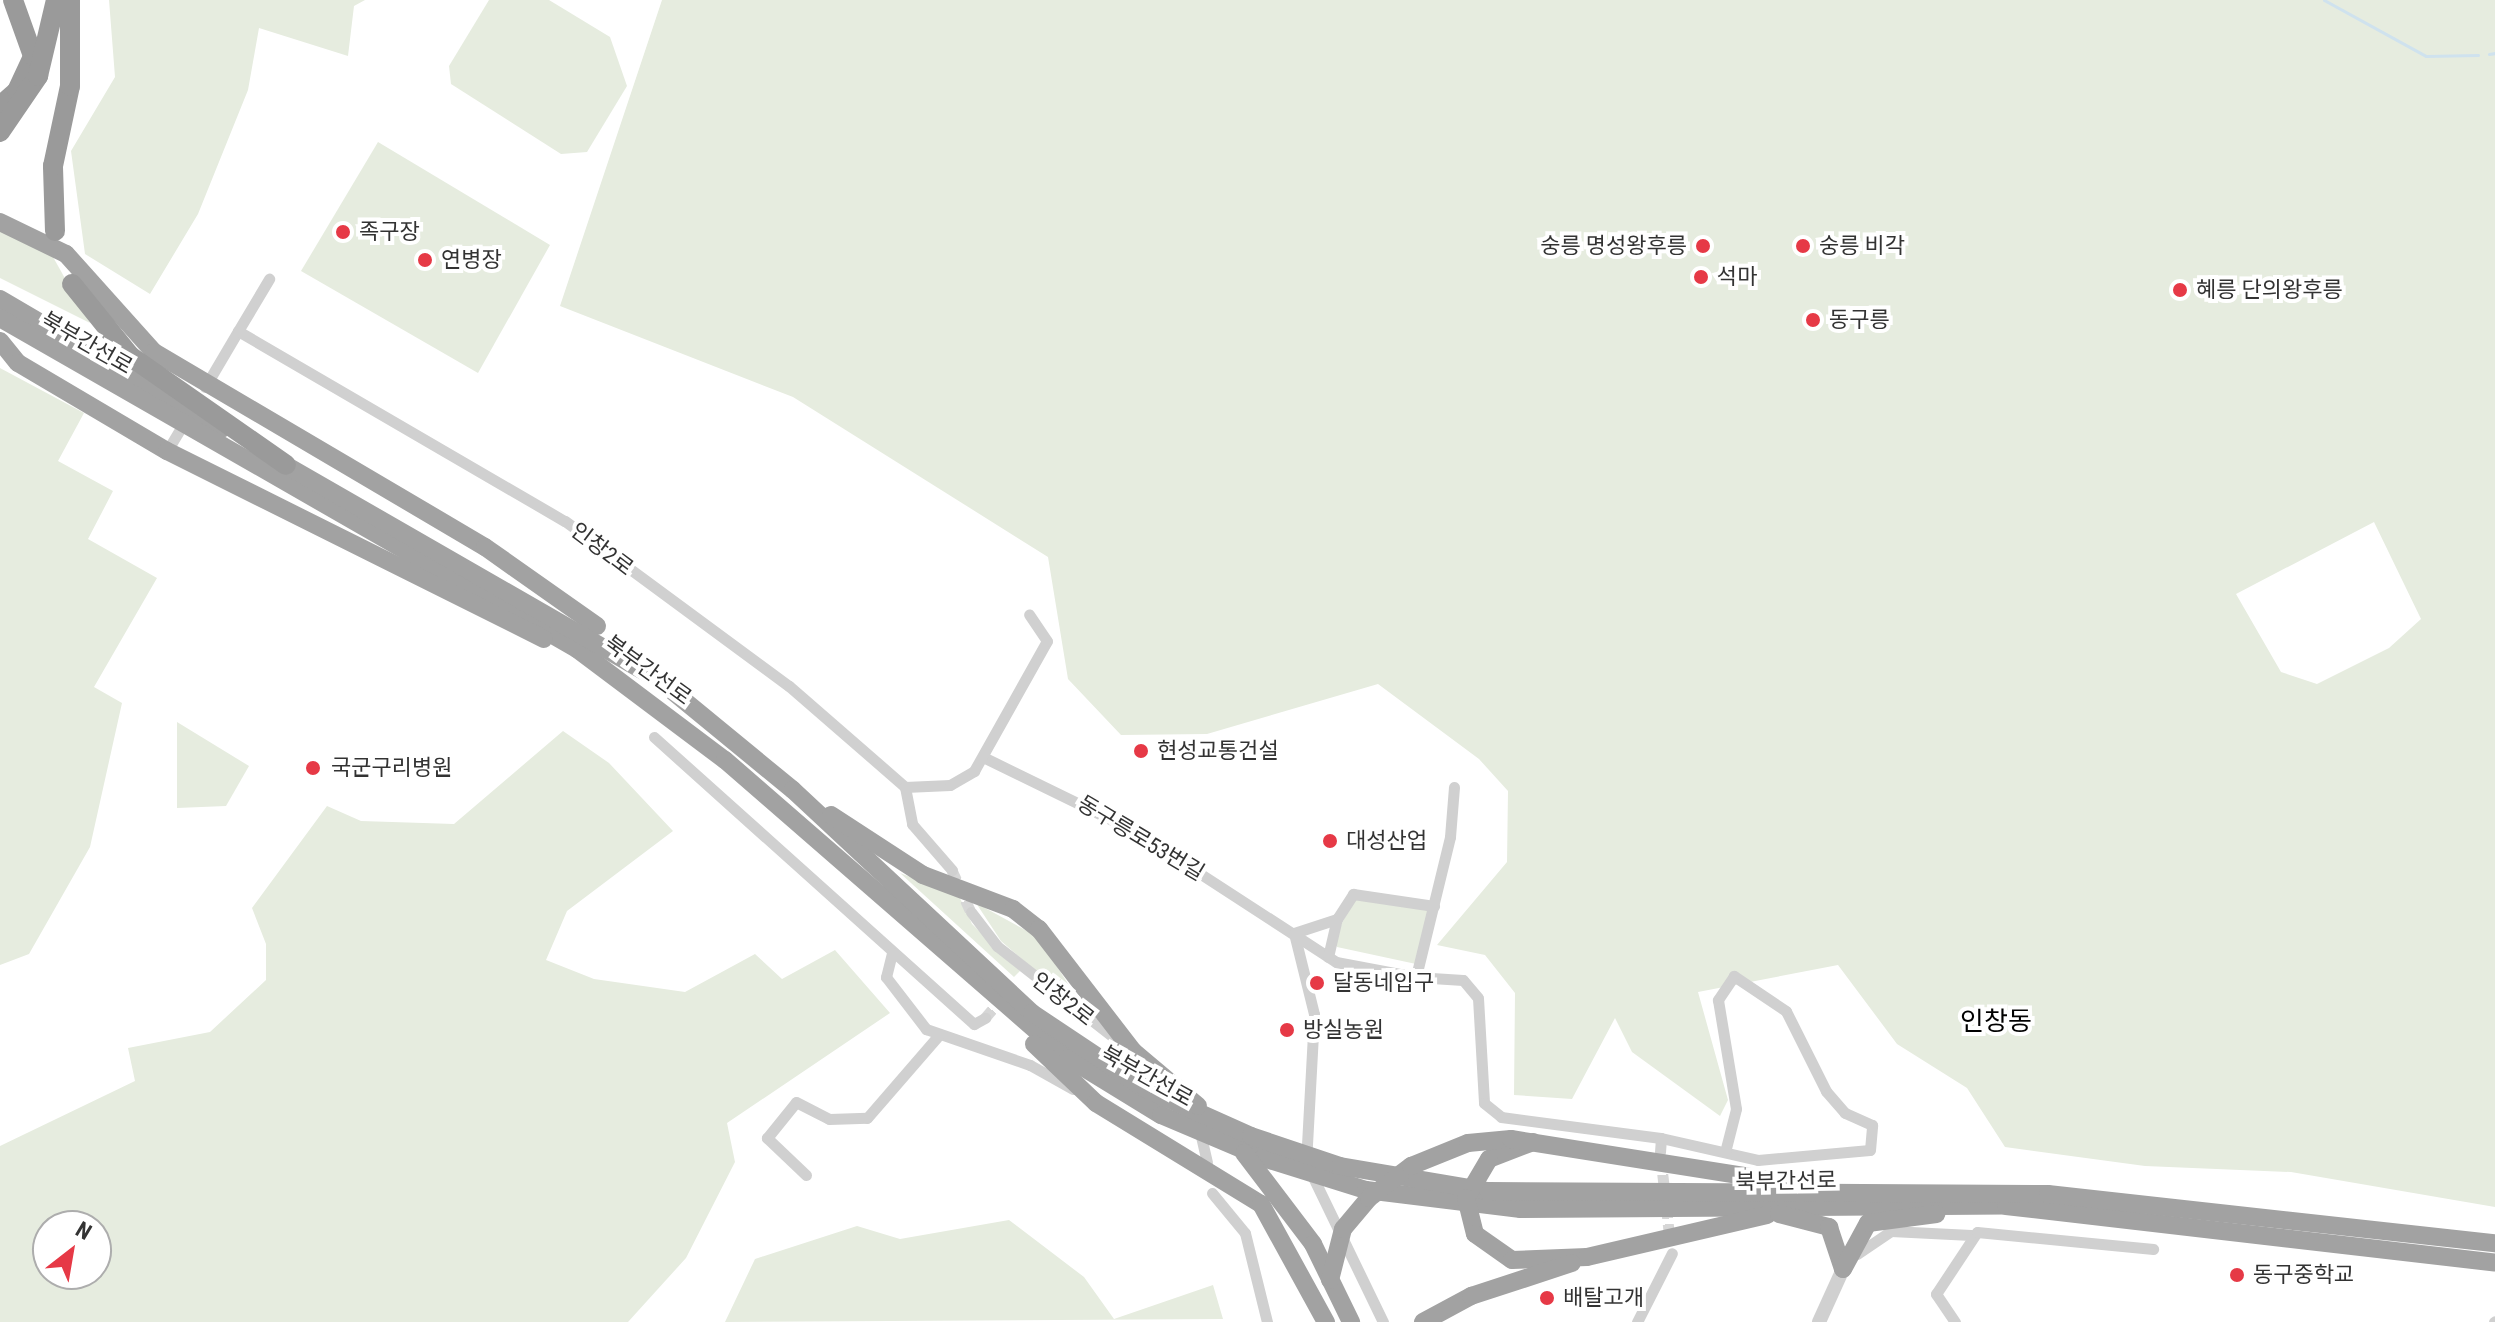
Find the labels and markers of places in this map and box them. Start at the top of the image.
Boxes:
place label: 족구장 [359,219,420,245]
marker: 족구장 [334,223,352,241]
place label: 숭릉 명성왕후릉 [1540,233,1687,259]
place label: 숭릉 비각 [1819,233,1905,259]
marker: 숭릉 명성왕후릉 [1694,237,1712,255]
marker: 숭릉 비각 [1794,237,1812,255]
place label: 연병장 [441,247,502,273]
marker: 연병장 [416,251,434,269]
place label: 석마 [1717,264,1757,290]
marker: 석마 [1692,268,1710,286]
place label: 혜릉 단의왕후릉 [2196,277,2343,303]
marker: 혜릉 단의왕후릉 [2171,281,2189,299]
place label: 동구릉 [1829,307,1890,333]
marker: 동구릉 [1804,311,1822,329]
place label: 현성교통건설 [1157,738,1278,764]
marker: 현성교통건설 [1132,742,1150,760]
place label: 국군구리병원 [331,755,452,781]
marker: 국군구리병원 [302,757,324,779]
place label: 대성산업 [1346,828,1427,854]
marker: 대성산업 [1321,832,1339,850]
place label: 달동네입구 [1333,970,1434,996]
marker: 달동네입구 [1308,974,1326,992]
place label: 방실농원 [1303,1017,1384,1043]
marker: 방실농원 [1278,1021,1296,1039]
place label: 동구중학교 [2253,1262,2354,1288]
marker: 동구중학교 [2228,1266,2246,1284]
place label: 배탈고개 [1563,1285,1644,1311]
marker: 배탈고개 [1538,1289,1556,1307]

